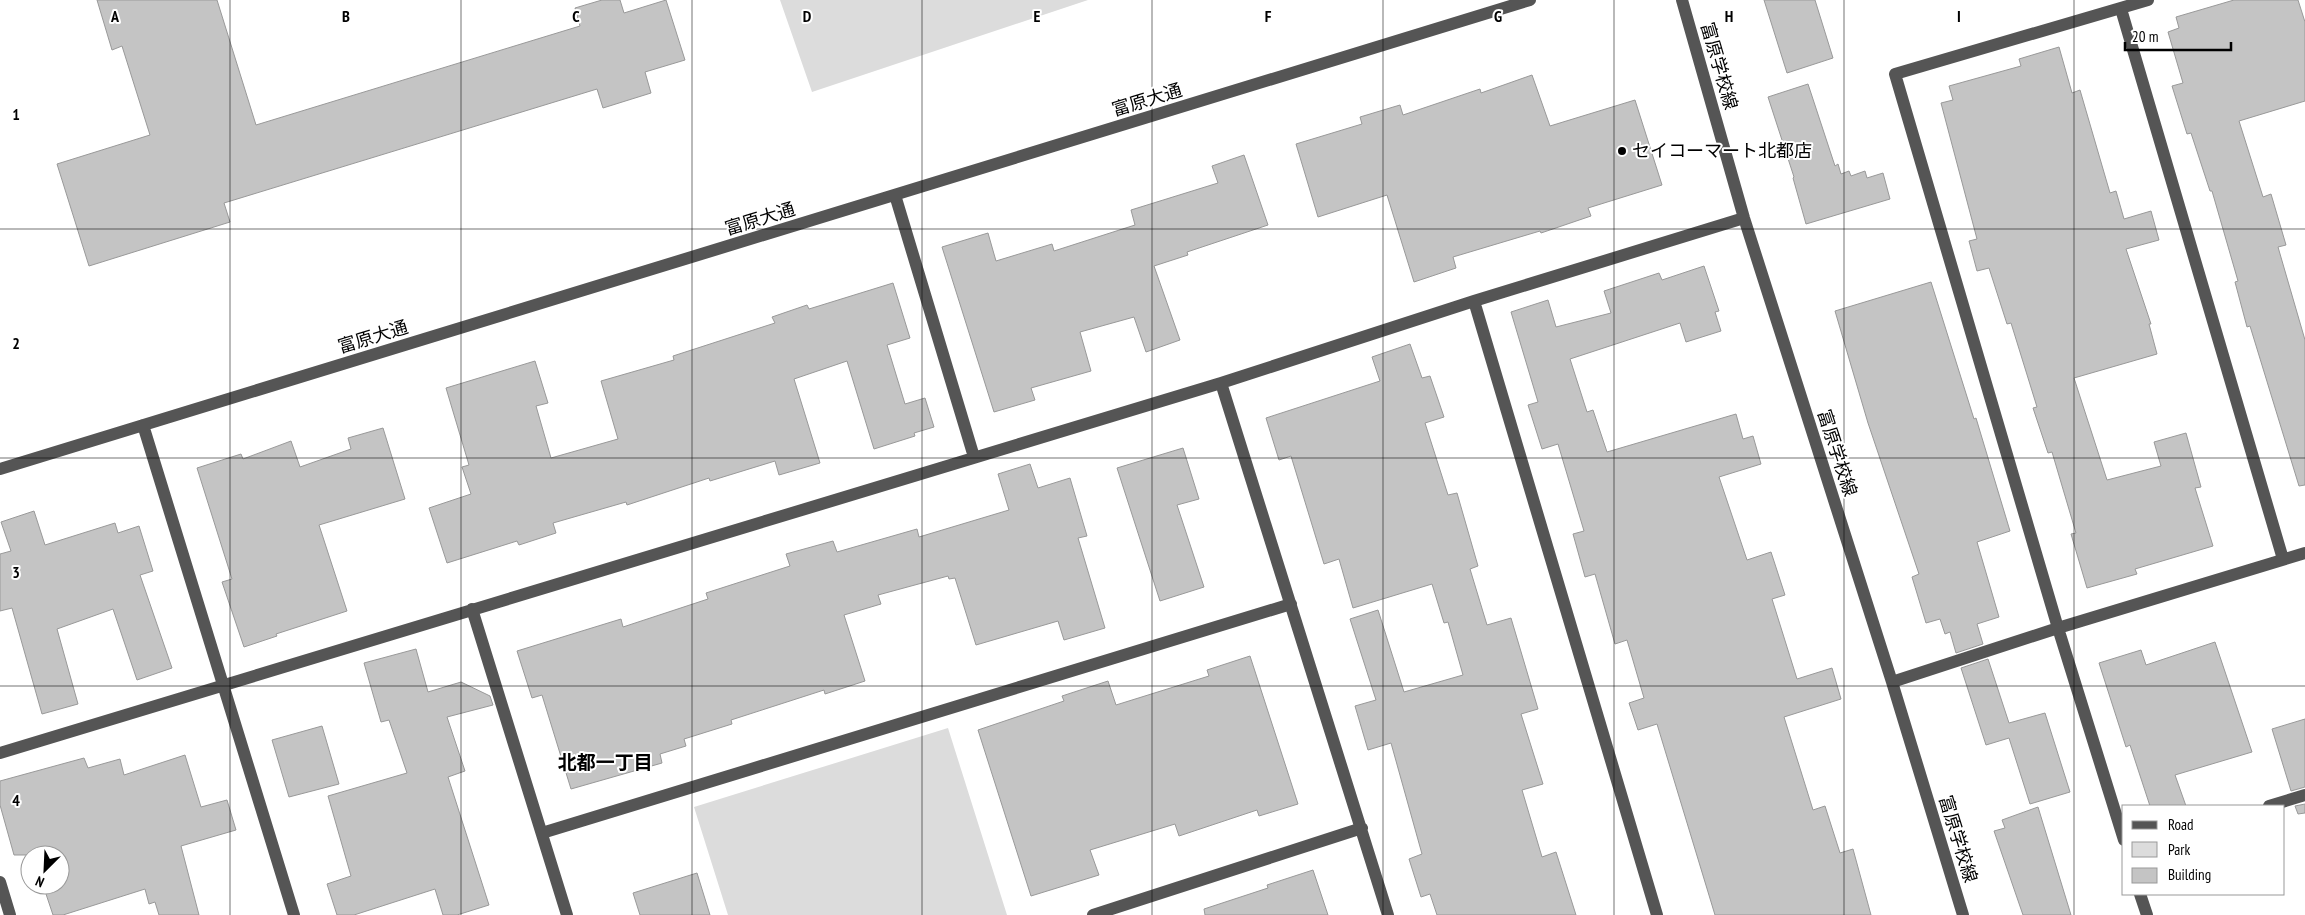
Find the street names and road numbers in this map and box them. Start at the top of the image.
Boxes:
street label: 富原学校線 [1696,19,1743,112]
street label: 富原大通 [1109,78,1185,121]
street label: 富原大通 [722,197,798,240]
street label: 富原大通 [335,315,411,358]
street label: 富原学校線 [1813,406,1862,499]
street label: 富原学校線 [1934,792,1983,885]

